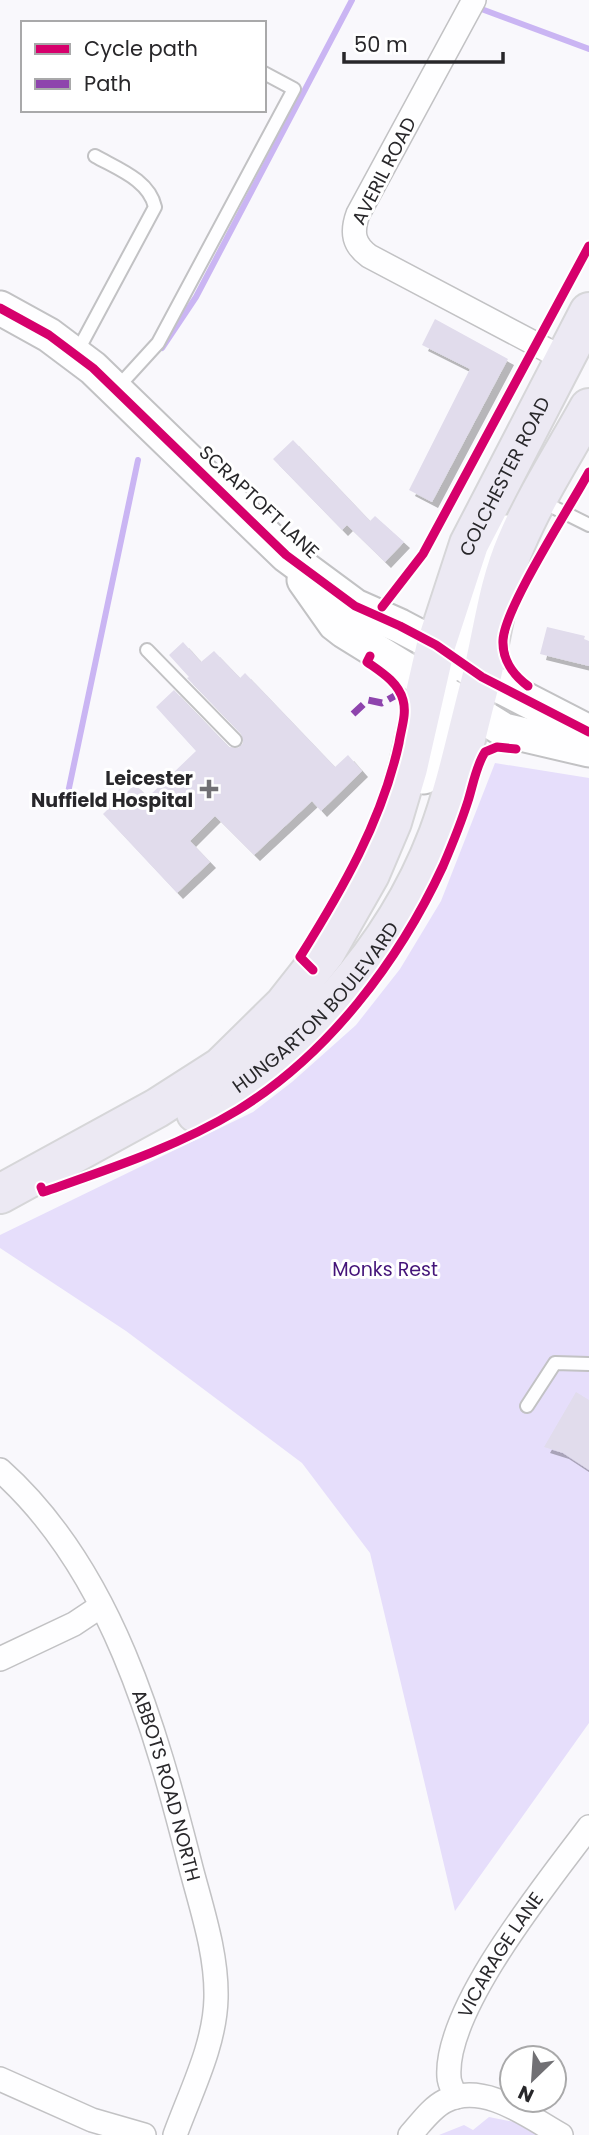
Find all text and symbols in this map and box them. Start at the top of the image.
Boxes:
legend [21,21,266,112]
scale bar [344,21,503,65]
text: 50 m [354,30,408,59]
text: Cycle path [84,34,198,63]
text: Path [84,69,131,98]
street label: AVERIL ROAD [345,112,423,230]
street label: COLCHESTER ROAD [453,392,556,559]
street label: SCRAPTOFT LANE [193,439,325,565]
place label: Leicester Nuffield Hospital [31,765,193,814]
marker: Leicester Nuffield Hospital [199,779,219,799]
street label: HUNGARTON BOULEVARD [227,916,405,1099]
park label: Monks Rest [332,1256,438,1283]
street label: ABBOTS ROAD NORTH [126,1686,207,1884]
street label: VICARAGE LANE [451,1886,549,2022]
north arrow [498,2044,568,2114]
text: N [514,2079,538,2109]

